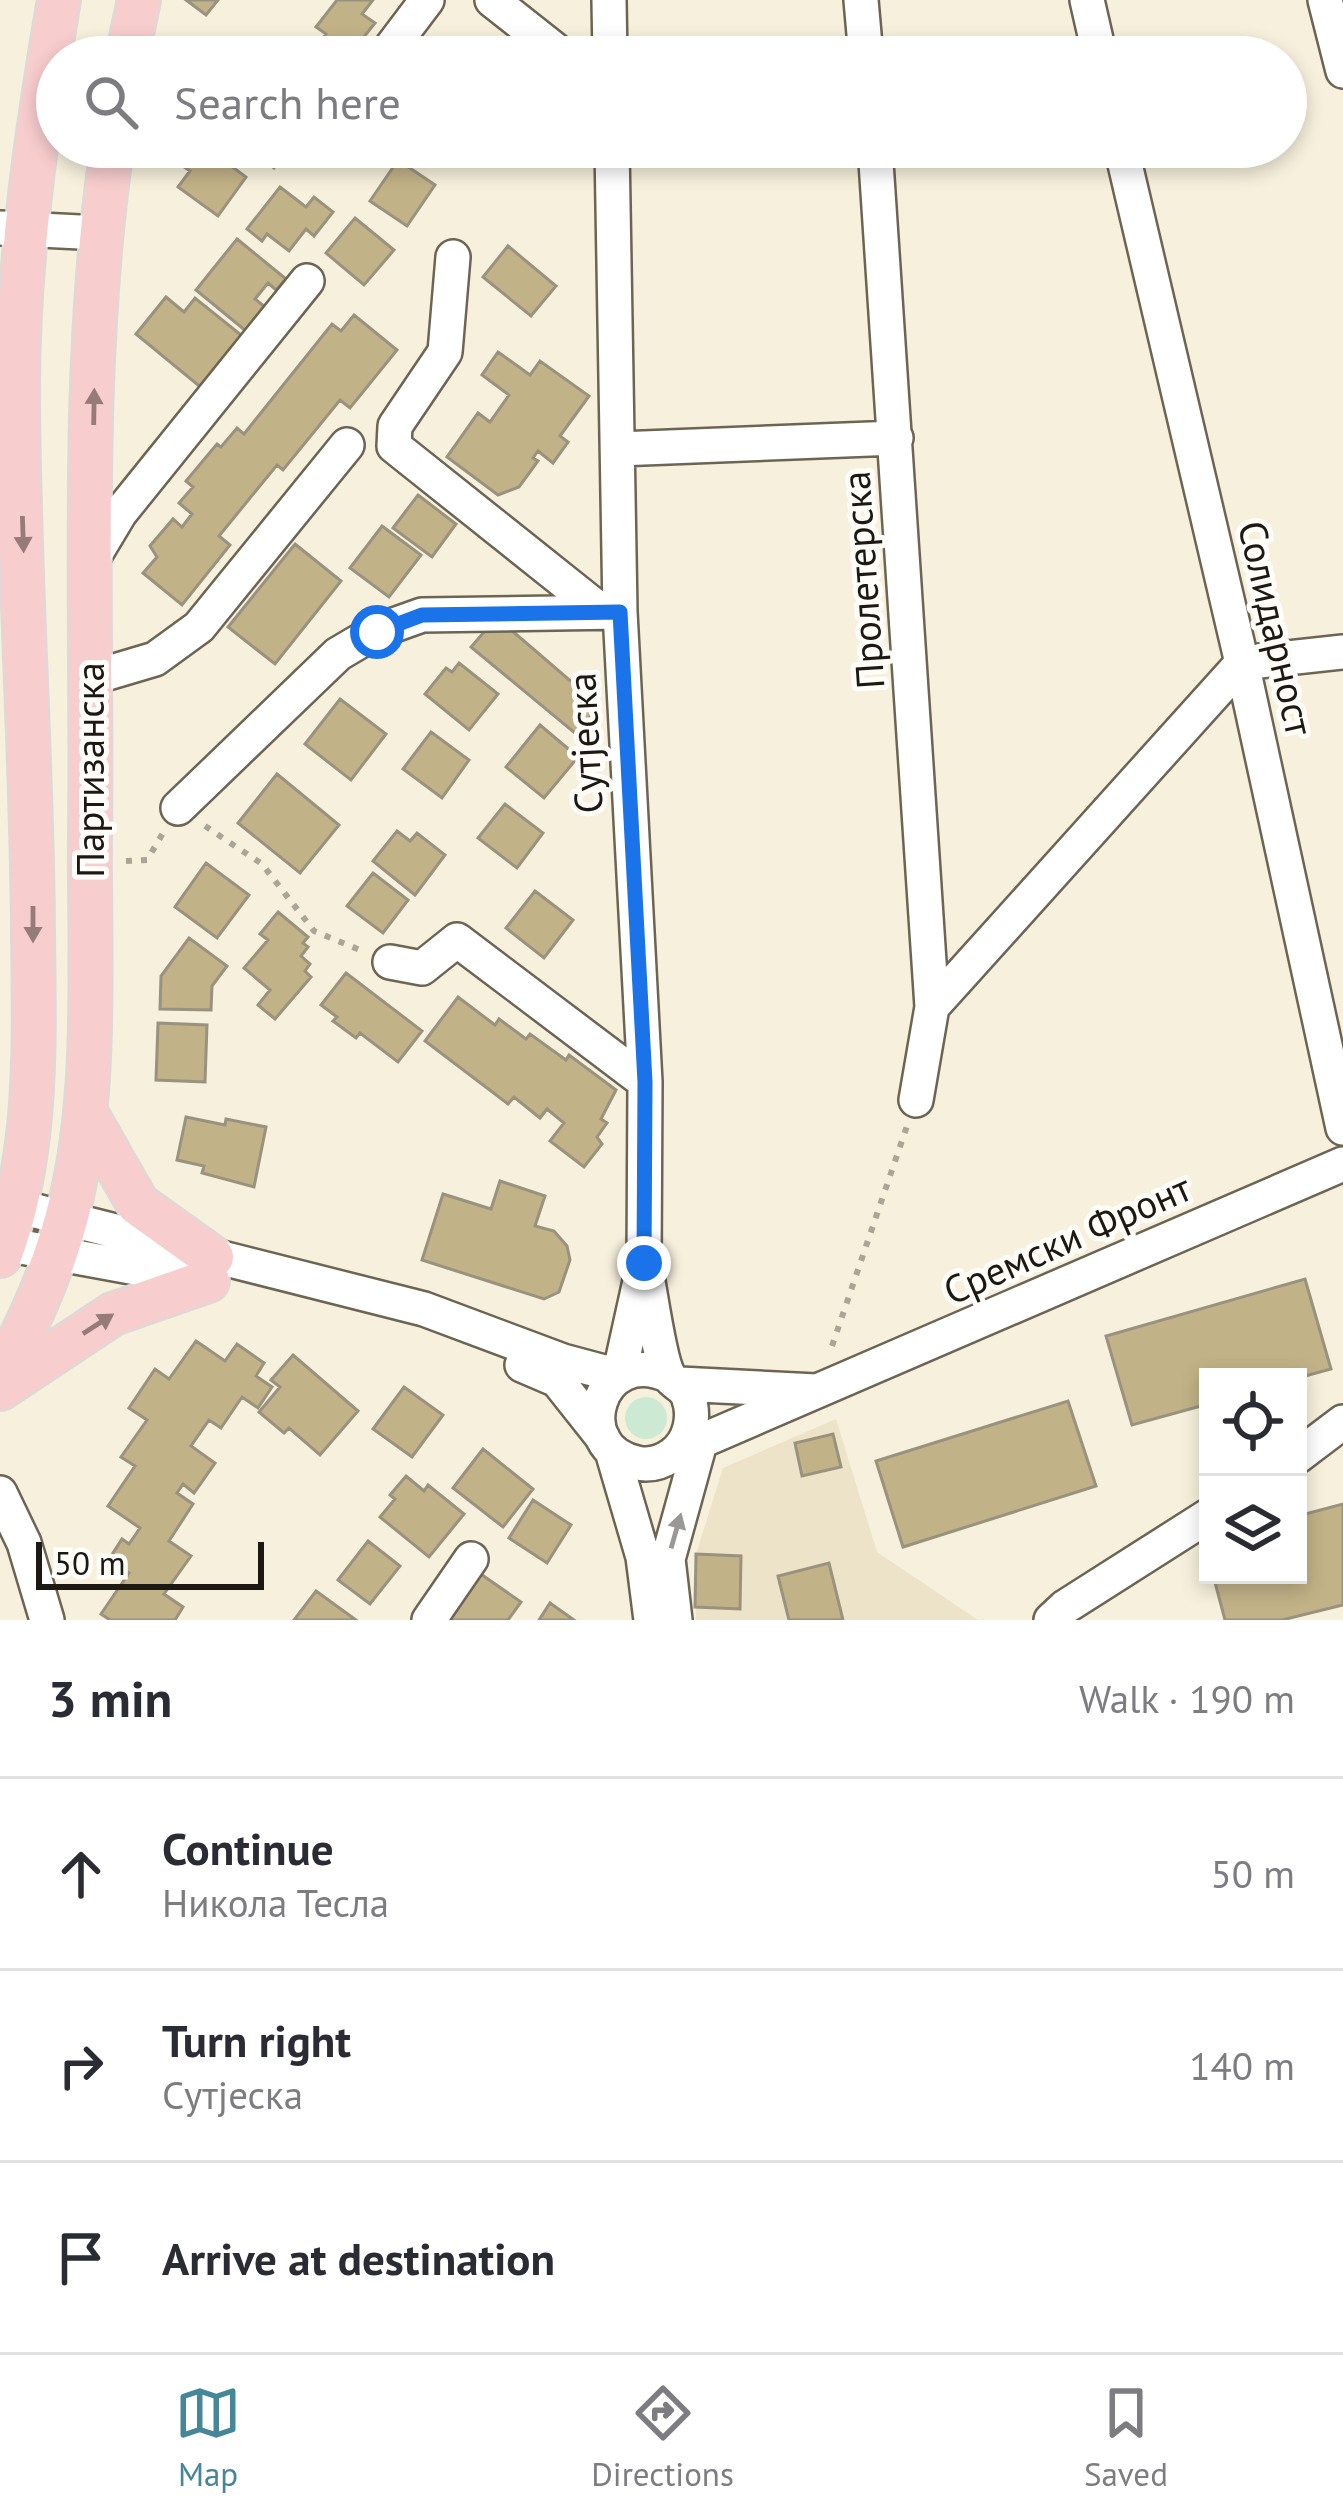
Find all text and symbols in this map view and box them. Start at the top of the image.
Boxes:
search box [36,36,1307,168]
icon: search [78,69,144,135]
text: Search here [174,73,401,131]
one-way arrow [84,387,103,425]
street label: Пролетерска [829,469,896,691]
one-way arrow [13,516,32,554]
street label: Солидарност [1227,516,1326,741]
route start [350,605,404,659]
street label: Партизанска [64,662,115,878]
street label: Сутјеска [555,671,614,815]
one-way arrow [23,906,43,944]
street label: Сремски Фронт [935,1161,1199,1316]
route end [617,1236,671,1290]
one-way arrow [81,1314,114,1336]
map controls [1199,1368,1307,1584]
button: locate [1199,1368,1307,1476]
button: layers [1199,1476,1307,1584]
one-way arrow [667,1512,686,1549]
scale bar [36,1536,264,1589]
text: 50 m [54,1541,126,1584]
text: 3 min [48,1665,172,1731]
text: Walk · 190 m [1079,1673,1295,1724]
text: Continue [162,1819,334,1877]
icon: ahead [48,1841,114,1907]
text: 50 m [1210,1848,1295,1899]
text: Никола Тесла [162,1877,389,1928]
text: Turn right [162,2011,351,2069]
icon: right [48,2033,114,2099]
text: 140 m [1189,2040,1295,2091]
text: Сутјеска [162,2069,303,2120]
icon: arrive [48,2225,114,2291]
text: Arrive at destination [162,2229,555,2287]
tab: Map [175,2380,241,2495]
tab: Directions [591,2380,734,2495]
tab: Saved [1084,2380,1168,2495]

